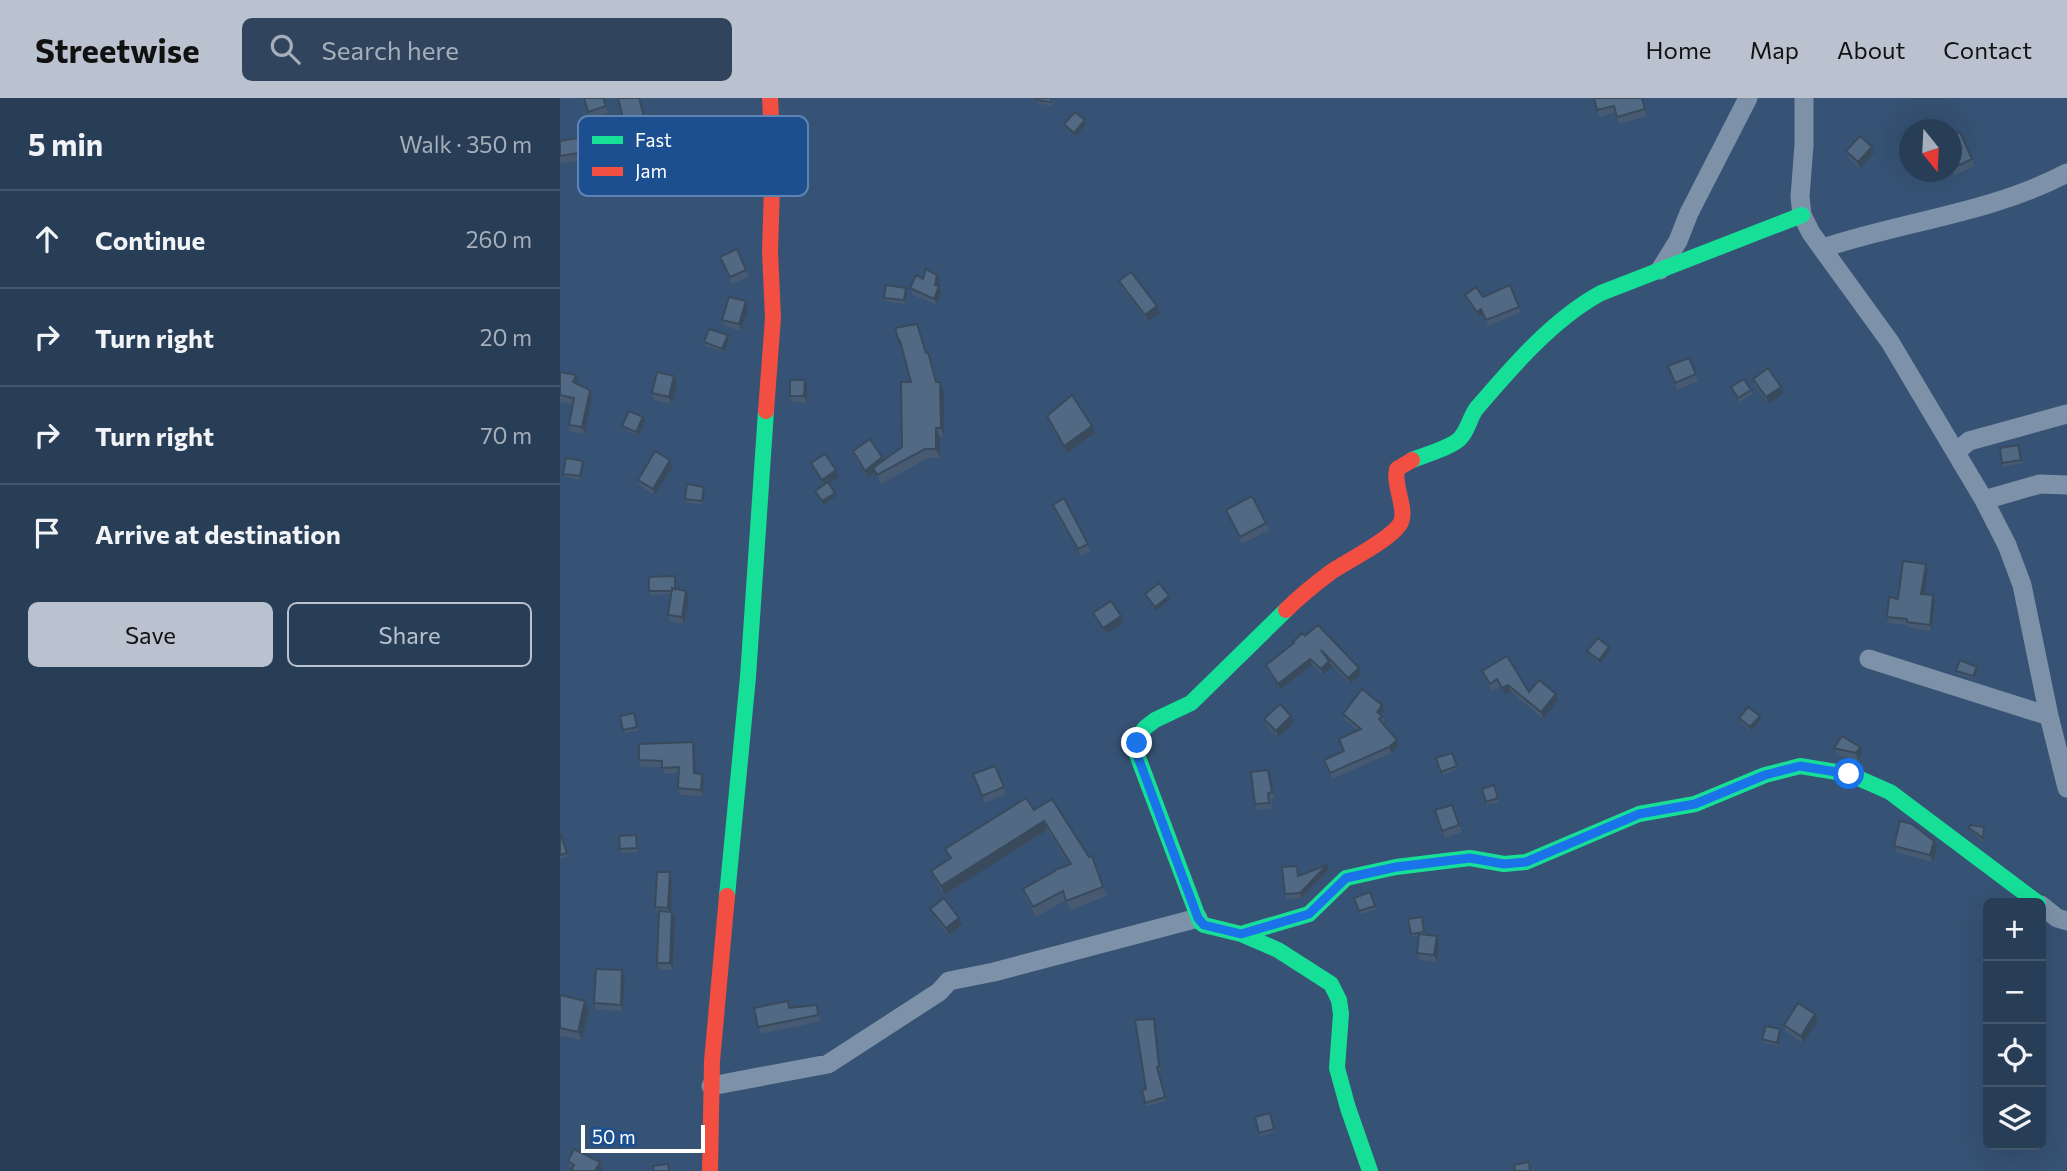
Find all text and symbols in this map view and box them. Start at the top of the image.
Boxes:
search box [242,18,732,81]
text: Streetwise [35,29,200,70]
icon: search [266,30,304,68]
text: Search here [322,34,459,65]
text: Home [1646,35,1712,64]
text: Map [1750,35,1799,64]
text: About [1837,35,1905,64]
text: Contact [1943,35,2032,64]
legend [578,116,808,196]
north arrow [1899,119,1962,182]
text: 5 min [28,125,103,162]
text: Fast [635,128,672,151]
text: Walk · 350 m [399,130,532,158]
text: Jam [635,159,667,182]
icon: ahead [28,220,66,258]
text: Continue [95,224,205,255]
text: 260 m [466,225,532,253]
icon: right [28,318,66,356]
text: Turn right [95,322,214,353]
text: 20 m [480,323,532,351]
icon: right [28,416,66,454]
text: Turn right [95,420,214,451]
text: 70 m [480,421,532,449]
icon: arrive [28,514,66,552]
text: Arrive at destination [95,518,341,549]
button: Save [28,602,273,667]
button: Share [287,602,532,667]
route end [1121,727,1152,758]
route start [1833,758,1864,789]
map controls [1983,898,2046,1150]
button: + [1983,898,2046,961]
button: − [1983,961,2046,1024]
button: locate [1983,1024,2046,1087]
button: layers [1983,1087,2046,1150]
scale bar [581,1122,705,1154]
text: 50 m [592,1125,636,1148]

